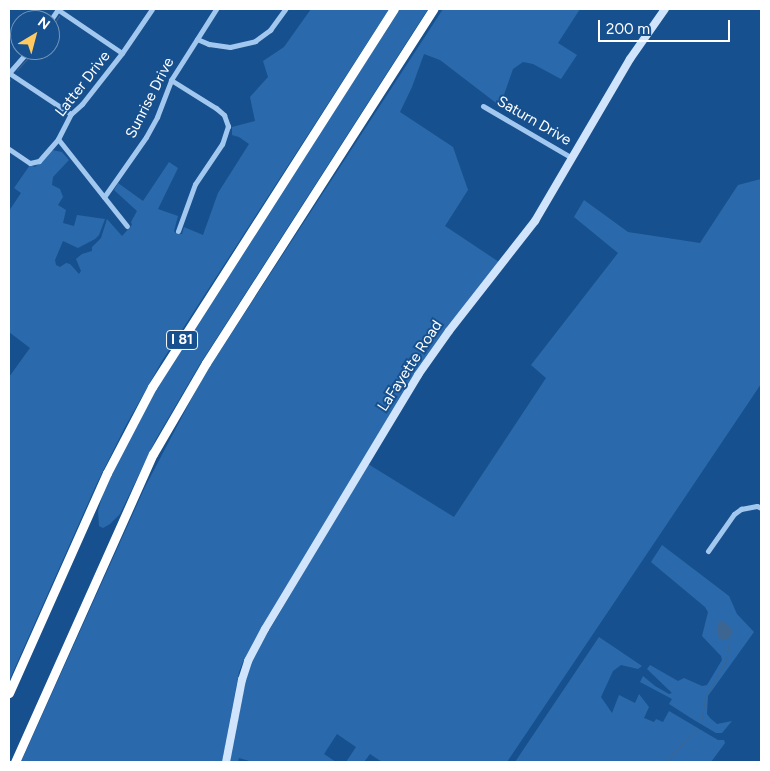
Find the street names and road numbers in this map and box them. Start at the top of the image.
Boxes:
street label: Latter Drive [52,48,114,120]
street label: Sunrise Drive [122,55,178,141]
street label: Saturn Drive [494,93,574,149]
street label: LaFayette Road [374,317,446,415]
road number: I 81 [166,328,198,352]

